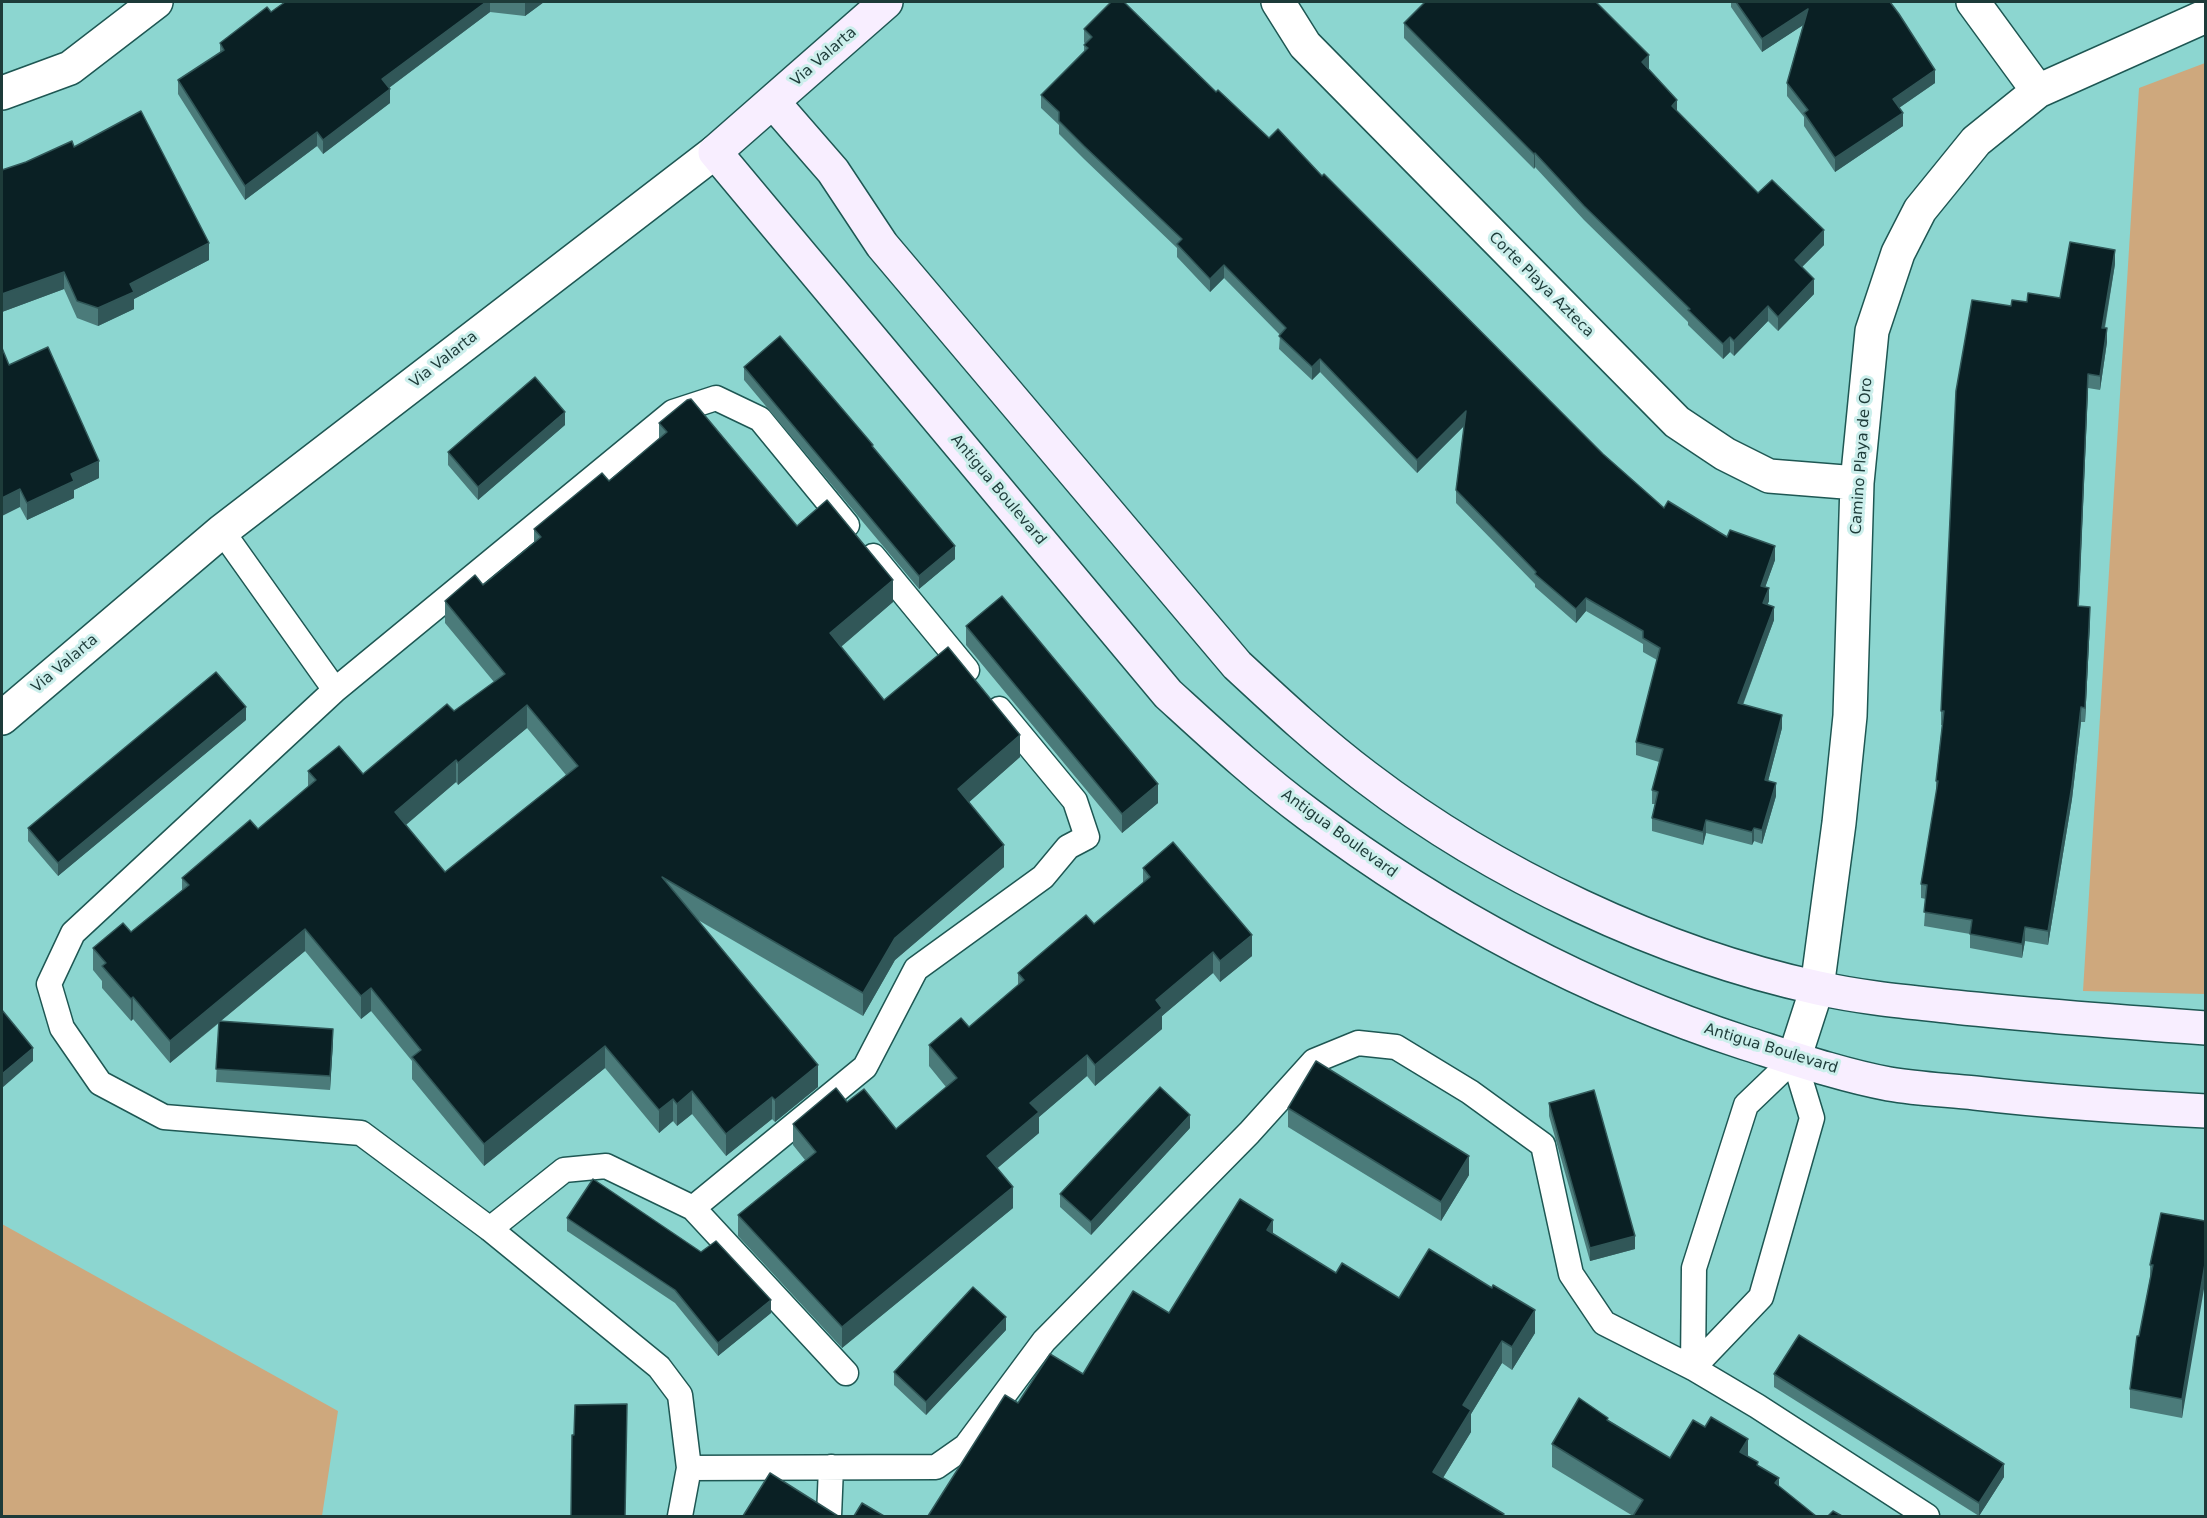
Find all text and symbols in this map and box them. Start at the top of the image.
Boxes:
street label: Via Valarta [788,24,860,90]
street label: Corte Playa Azteca [1485,229,1597,341]
street label: Via Valarta [407,328,481,392]
street label: Camino Playa de Oro [1848,377,1876,535]
street label: Antigua Boulevard [947,431,1049,549]
street label: Via Valarta [28,631,102,697]
street label: Antigua Boulevard [1278,786,1400,882]
street label: Antigua Boulevard [1702,1020,1840,1078]

